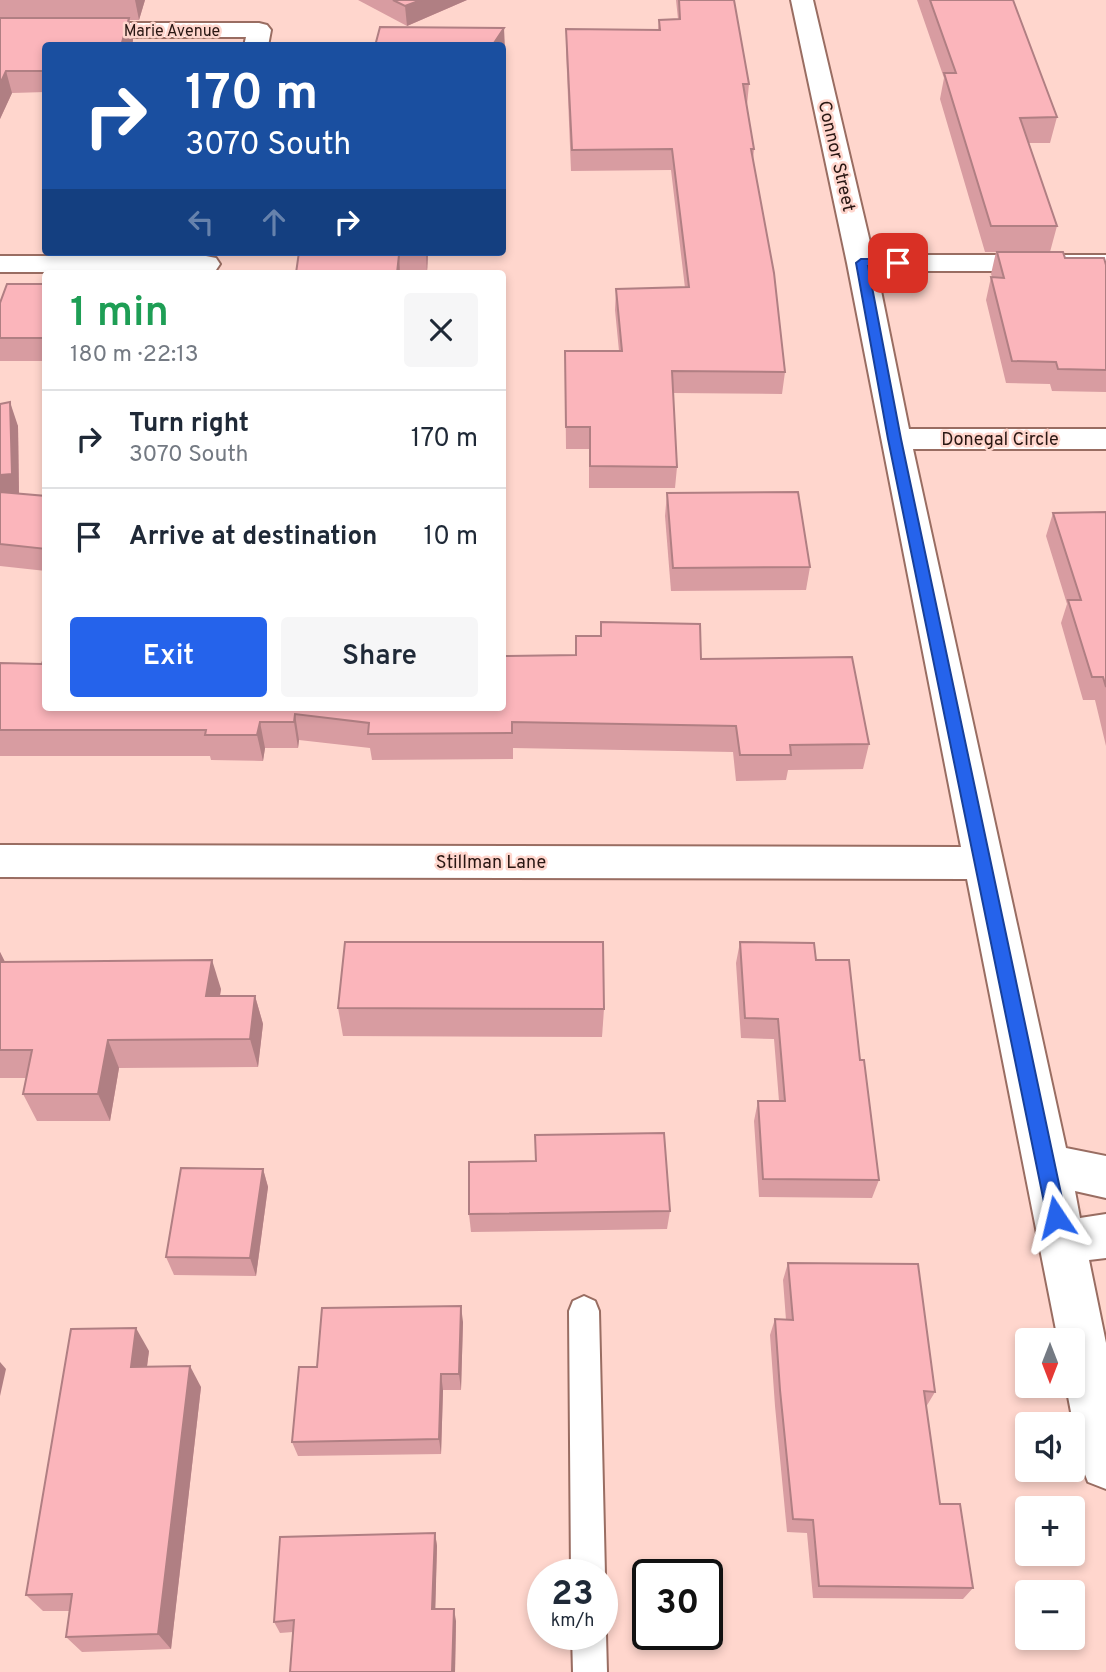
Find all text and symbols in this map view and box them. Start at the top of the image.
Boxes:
street label: Marie Avenue [124,22,220,42]
text: 170 m [185,65,318,127]
icon: right [70,70,161,161]
street label: Connor Street [812,99,859,214]
text: 3070 South [185,126,351,166]
icon: left [182,203,220,241]
icon: ahead [255,203,293,241]
icon: right [328,203,366,241]
pin [868,233,928,293]
icon: arrive [879,244,917,282]
text: 1 min [70,288,169,341]
button: close [404,293,478,367]
text: 180 m · 22:13 [70,341,199,370]
text: Turn right [129,408,249,441]
icon: right [70,420,108,458]
text: 170 m [411,423,478,456]
street label: Donegal Circle [941,429,1059,452]
text: 3070 South [129,441,249,470]
icon: arrive [70,518,108,556]
text: Arrive at destination [129,521,377,554]
text: 10 m [423,521,478,554]
button: Exit [70,617,267,697]
button: Share [281,617,478,697]
street label: Stillman Lane [436,852,546,875]
position arrow [1019,1180,1093,1254]
north arrow [1015,1328,1085,1398]
map controls [1015,1328,1085,1650]
button: sound [1015,1412,1085,1482]
button: + [1015,1496,1085,1566]
speed limit sign: 30 [632,1559,723,1650]
text: 23 [551,1573,594,1617]
button: − [1015,1580,1085,1650]
text: km/h [551,1610,594,1633]

